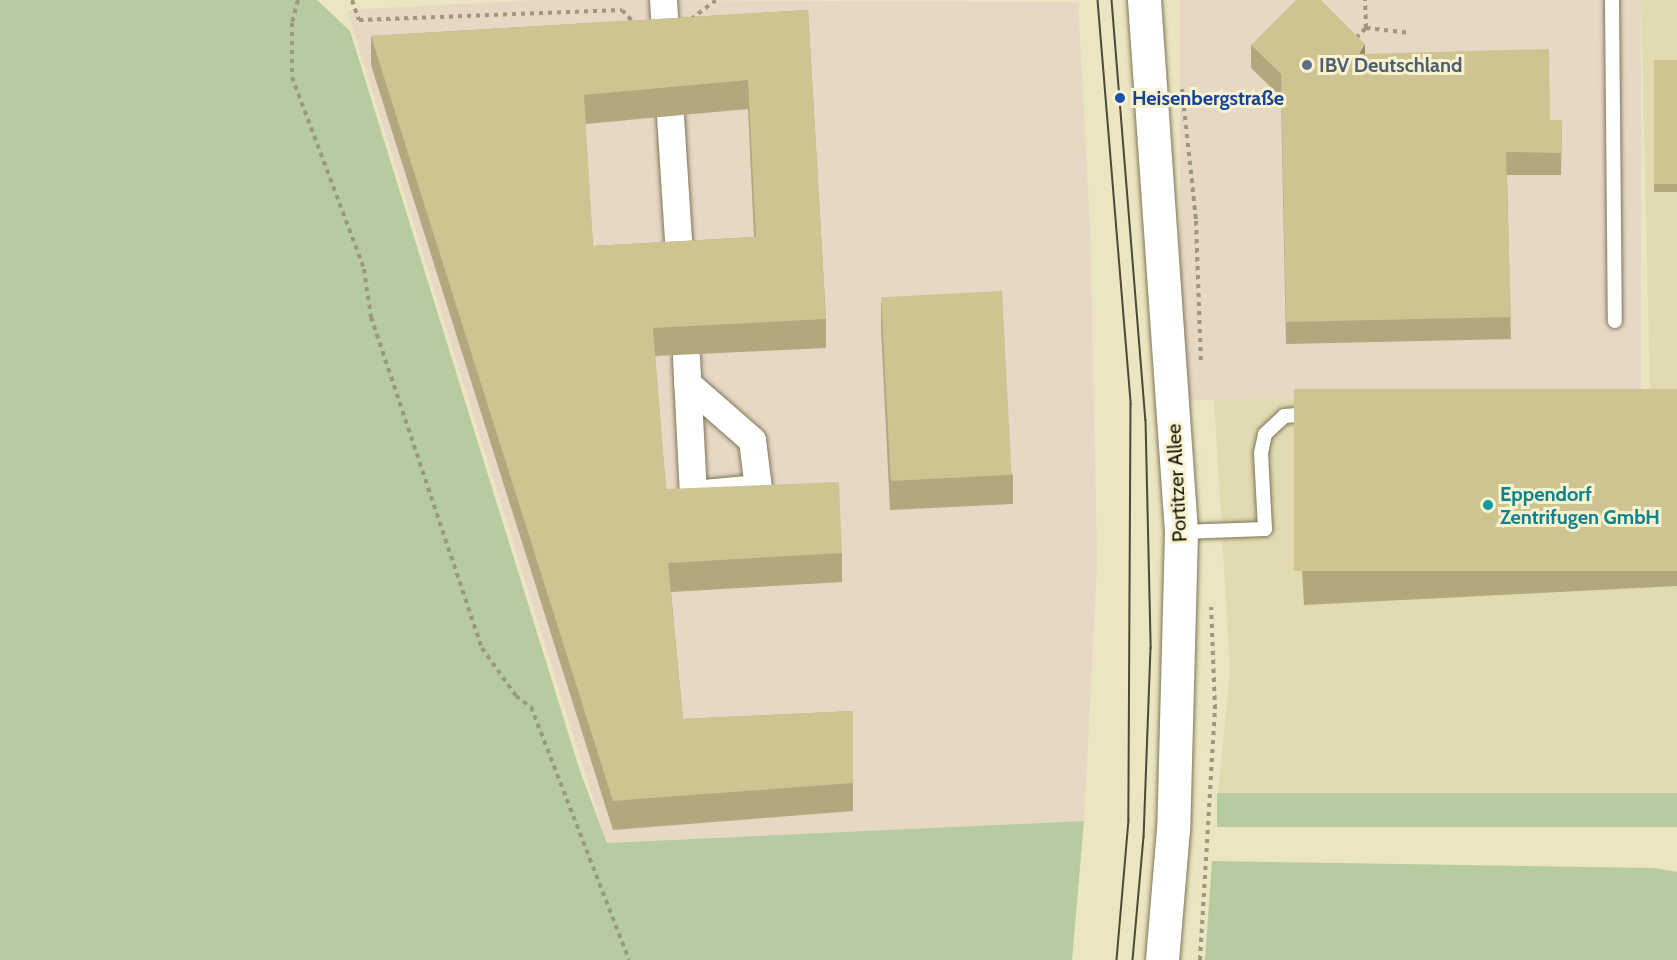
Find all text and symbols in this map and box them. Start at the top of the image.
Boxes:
place label: IBV Deutschland [1319,53,1462,77]
marker: IBV Deutschland [1300,58,1314,72]
place label: Heisenbergstraße [1132,86,1284,110]
marker: Heisenbergstraße [1113,91,1127,105]
street label: Portitzer Allee [1162,423,1192,543]
place label: Eppendorf Zentrifugen GmbH [1500,482,1660,529]
marker: Eppendorf Zentrifugen GmbH [1481,498,1495,512]

